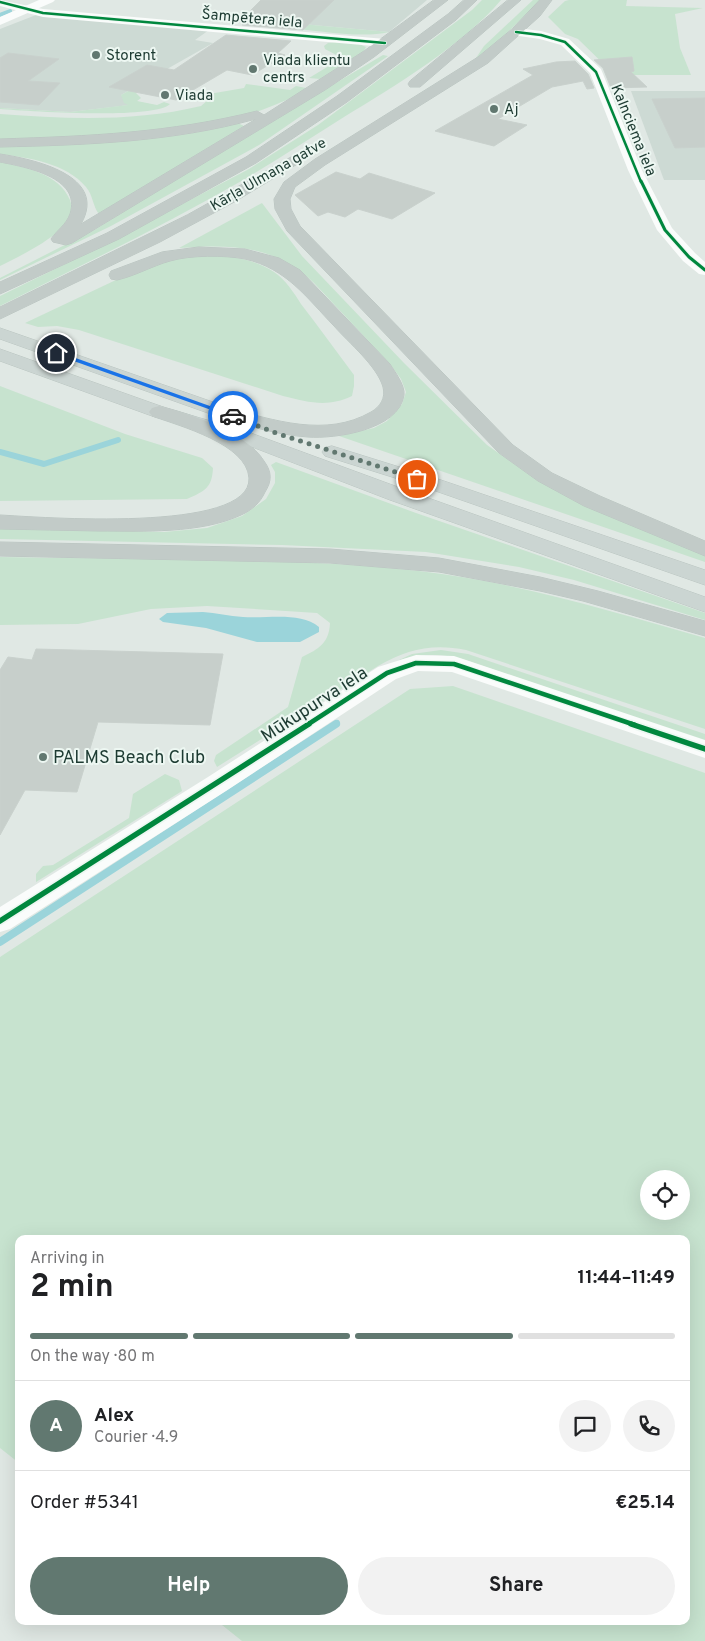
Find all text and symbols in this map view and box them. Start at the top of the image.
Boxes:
street label: Šampētera iela [201,4,303,33]
place label: Storent [106,47,156,66]
marker: Storent [90,49,102,61]
place label: Viada klientu centrs [263,52,350,88]
marker: Viada klientu centrs [247,63,259,75]
street label: Kalnciema iela [606,82,660,179]
place label: Viada [175,87,213,106]
marker: Viada [159,89,171,101]
place label: Aj [504,101,519,120]
marker: Aj [488,103,500,115]
street label: Kārļa Ulmaņa gatve [207,134,330,216]
pin [35,332,77,374]
icon: home [42,339,70,367]
courier [208,391,258,441]
icon: car [219,402,247,430]
pin [396,458,438,500]
icon: bag [403,465,431,493]
street label: Mūkupurva iela [257,662,373,748]
place label: PALMS Beach Club [53,747,205,770]
marker: PALMS Beach Club [37,751,49,763]
map controls [640,1170,690,1220]
button: locate [640,1170,690,1220]
text: Arriving in [30,1249,105,1269]
text: 11:44–11:49 [578,1266,675,1290]
text: 2 min [30,1268,114,1308]
text: On the way · 80 m [30,1347,155,1367]
button: chat [559,1400,611,1452]
button: phone [623,1400,675,1452]
text: Alex [94,1404,134,1428]
text: A [49,1414,63,1438]
text: Courier · 4.9 [94,1428,178,1448]
text: Order #5341 [30,1491,139,1515]
text: €25.14 [615,1491,675,1515]
button: Help [30,1557,348,1615]
button: Share [358,1557,675,1615]

